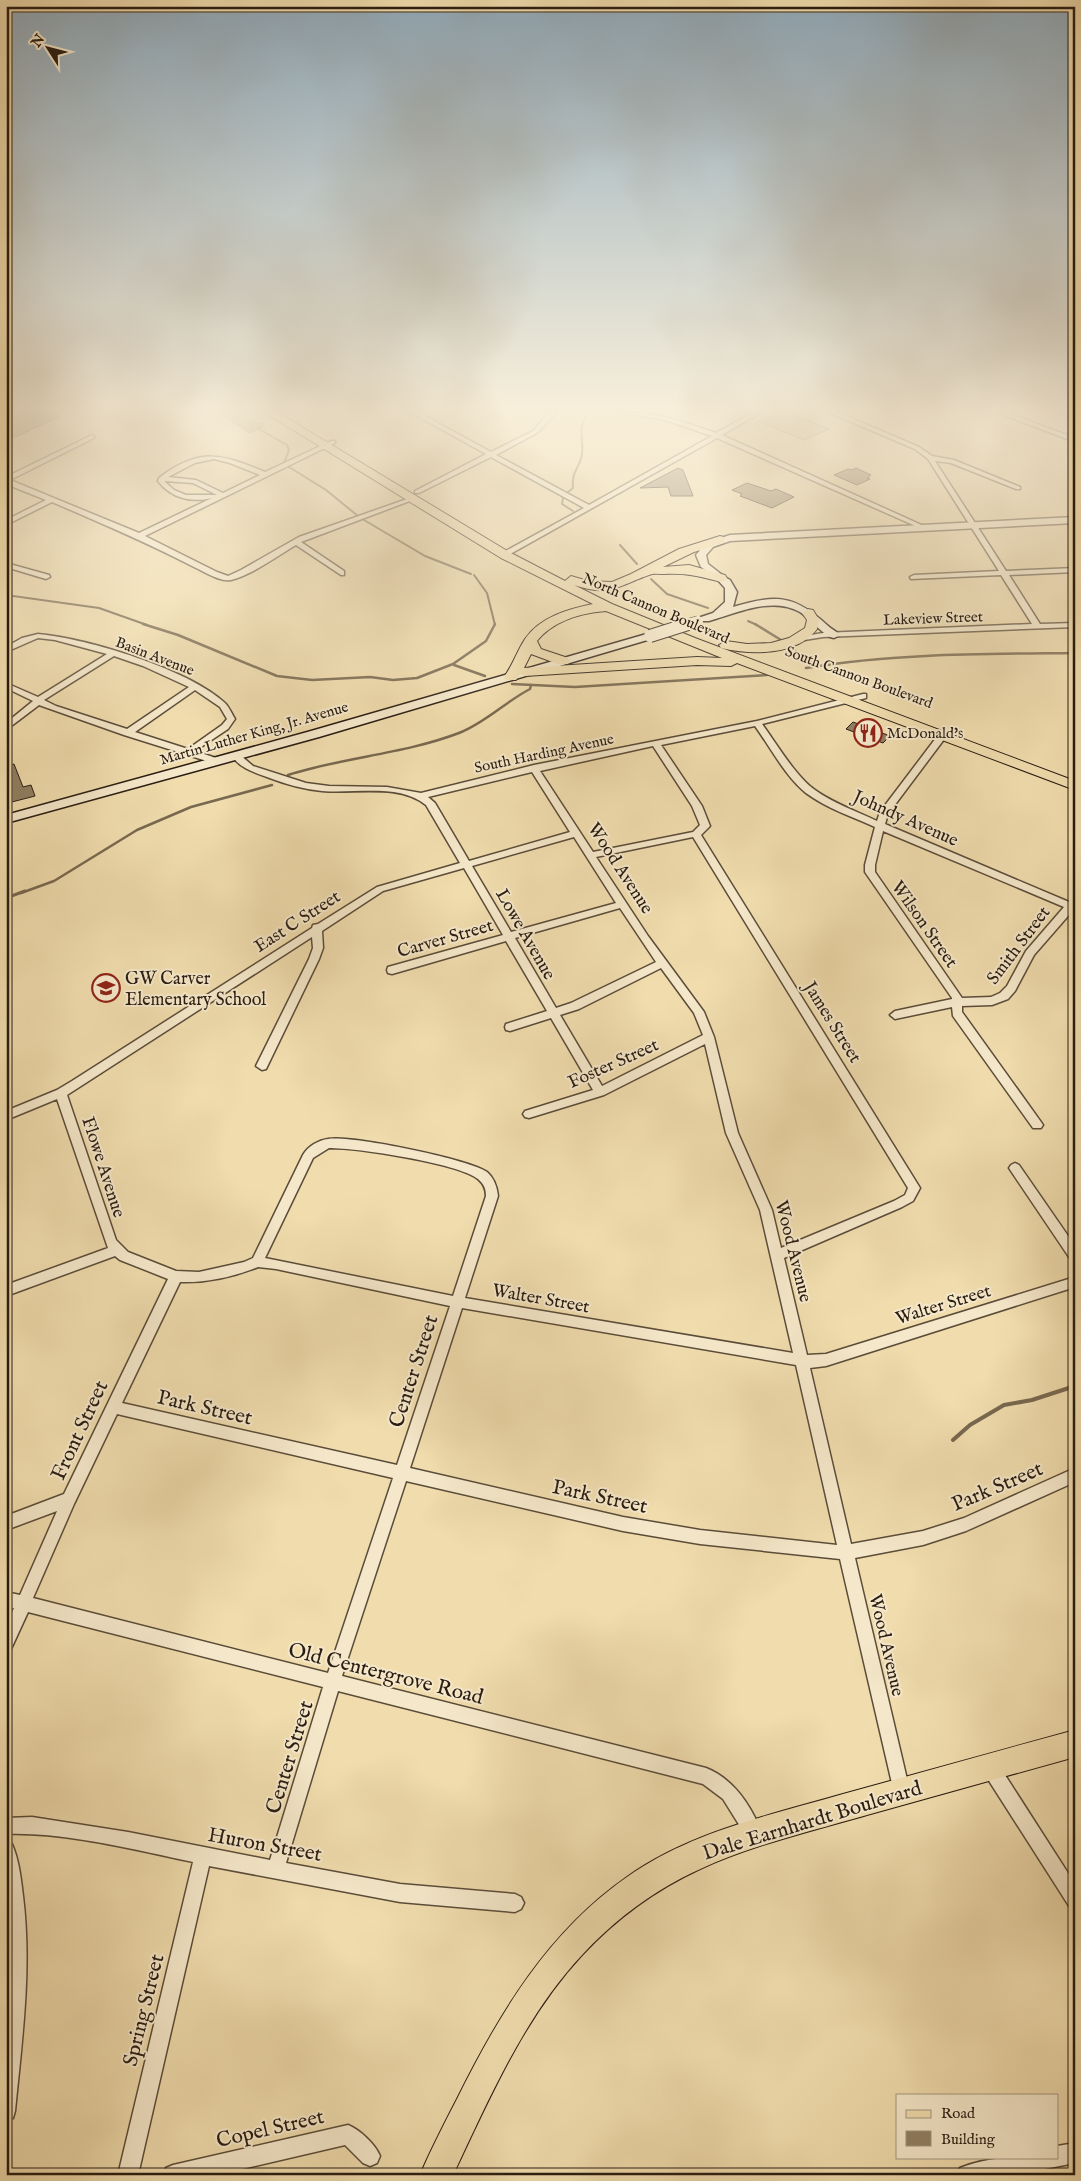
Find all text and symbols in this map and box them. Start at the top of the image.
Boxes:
north arrow [22,22,72,72]
text: N [27,31,49,52]
street label: North Cannon Boulevard [579,569,733,649]
street label: Lakeview Street [883,607,983,630]
street label: Basin Avenue [113,633,197,680]
street label: South Cannon Boulevard [782,642,936,713]
street label: Martin Luther King, Jr. Avenue [158,697,351,770]
restaurant icon: McDonald's [853,718,883,748]
place label: McDonald's [887,724,963,743]
street label: South Harding Avenue [473,729,616,778]
street label: Johndy Avenue [847,785,962,853]
street label: Wood Avenue [582,819,658,919]
street label: Wilson Street [885,877,962,973]
street label: Lowe Avenue [489,885,560,984]
street label: East C Street [250,886,345,959]
street label: Smith Street [982,902,1056,990]
street label: Carver Street [395,915,496,964]
place label: GW Carver Elementary School [125,968,266,1012]
school or university icon: GW Carver Elementary School [91,973,121,1003]
street label: James Street [797,976,866,1068]
street label: Foster Street [565,1034,663,1095]
street label: Flowe Avenue [75,1114,130,1221]
street label: Wood Avenue [769,1198,816,1305]
street label: Walter Street [490,1280,591,1319]
street label: Walter Street [893,1280,994,1331]
street label: Center Street [383,1312,445,1431]
street label: Front Street [45,1376,115,1485]
street label: Park Street [155,1384,255,1432]
street label: Park Street [948,1456,1047,1519]
street label: Park Street [550,1474,650,1521]
street label: Wood Avenue [863,1592,908,1699]
street label: Old Centergrove Road [285,1637,487,1712]
street label: Center Street [260,1698,320,1817]
street label: Dale Earnhardt Boulevard [700,1775,926,1868]
street label: Huron Street [205,1822,324,1869]
street label: Spring Street [117,1951,171,2069]
legend [896,2094,1058,2158]
street label: Copel Street [214,2104,327,2155]
text: Road [941,2104,976,2123]
text: Building [941,2130,996,2149]

